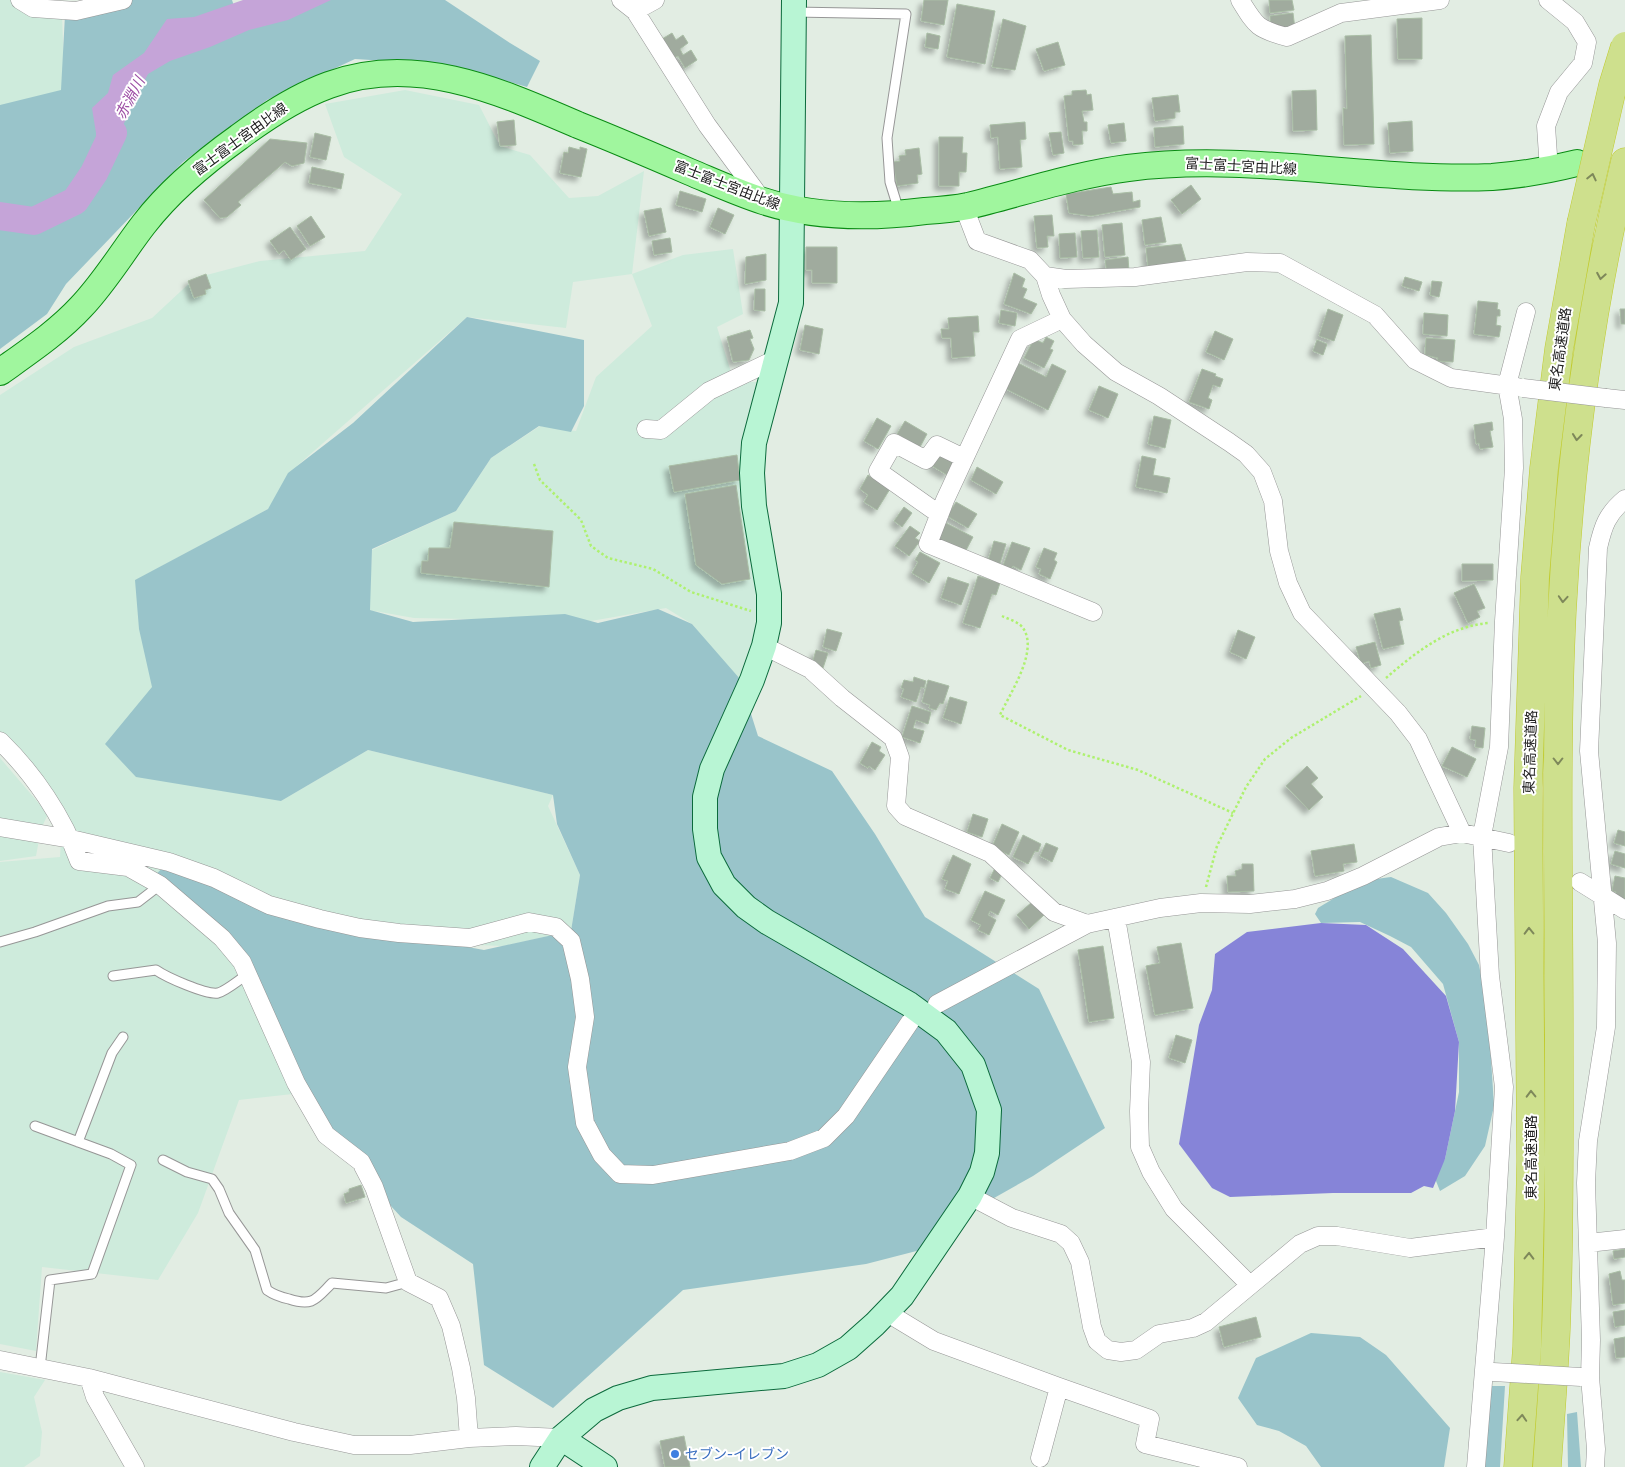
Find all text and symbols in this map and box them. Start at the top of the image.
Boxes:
water label: 赤淵川 [111,72,149,122]
street label: 富士富士宮由比線 [189,99,291,179]
street label: 富士富士宮由比線 [1185,154,1297,178]
street label: 富士富士宮由比線 [671,157,783,213]
one-way arrow [1586,172,1597,181]
one-way arrow [1596,273,1607,281]
street label: 東名高速道路 [1545,306,1575,392]
one-way arrow [1572,433,1583,441]
one-way arrow [1558,595,1569,603]
street label: 東名高速道路 [1520,710,1540,794]
one-way arrow [1553,758,1563,765]
one-way arrow [1524,927,1534,934]
one-way arrow [1526,1089,1536,1097]
street label: 東名高速道路 [1522,1115,1540,1199]
one-way arrow [1524,1252,1534,1260]
one-way arrow [1516,1414,1527,1422]
place label: セブン-イレブン [685,1445,789,1463]
marker: セブン-イレブン [669,1448,681,1460]

